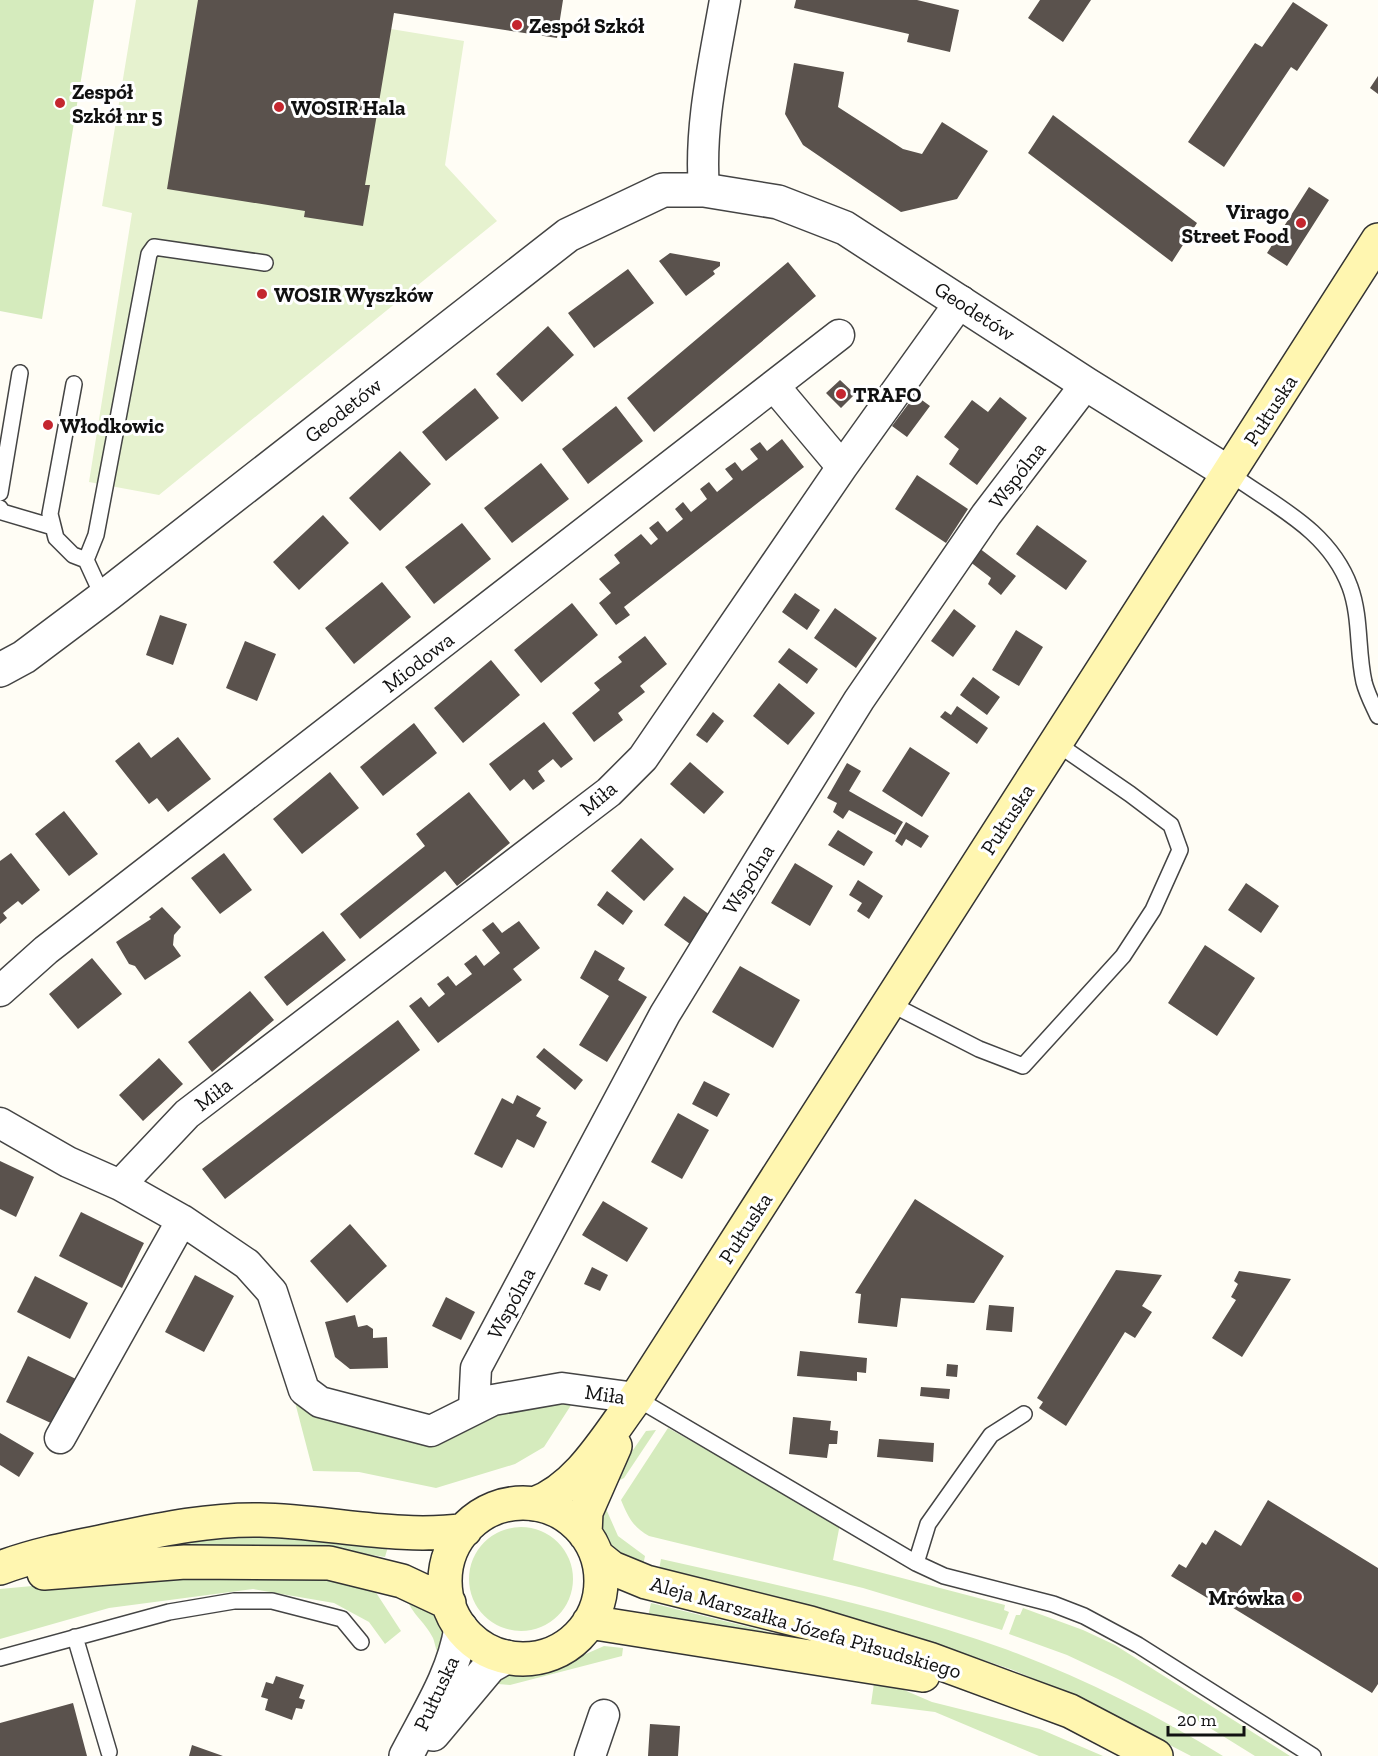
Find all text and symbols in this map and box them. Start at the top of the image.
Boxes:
place label: Zespół Szkół [529,13,644,38]
marker: Zespół Szkół [510,18,524,32]
place label: Zespół Szkół nr 5 [72,79,162,128]
place label: WOSIR Hala [291,95,406,120]
marker: Zespół Szkół nr 5 [53,96,67,110]
marker: WOSIR Hala [272,100,286,114]
place label: Virago Street Food [1182,199,1289,248]
marker: Virago Street Food [1294,216,1308,230]
street label: Geodetów [930,276,1020,346]
place label: WOSIR Wyszków [274,282,433,307]
marker: WOSIR Wyszków [255,287,269,301]
street label: Pułtuska [1238,370,1302,450]
street label: Geodetów [299,372,387,448]
place label: TRAFO [853,382,921,407]
marker: TRAFO [834,387,848,401]
place label: Włodkowic [60,413,164,438]
marker: Włodkowic [41,418,55,432]
street label: Wspólna [983,437,1051,513]
street label: Miodowa [377,626,459,698]
street label: Miła [575,775,621,821]
street label: Pułtuska [975,779,1039,859]
street label: Wspólna [717,839,779,919]
street label: Miła [189,1072,237,1116]
street label: Pułtuska [713,1188,777,1268]
street label: Wspólna [482,1263,540,1343]
street label: Miła [583,1379,627,1409]
street label: Aleja Marszałka Józefa Piłsudskiego [647,1571,964,1684]
place label: Mrówka [1208,1585,1285,1610]
marker: Mrówka [1290,1590,1304,1604]
street label: Pułtuska [408,1652,464,1734]
scale bar [1168,1699,1244,1737]
text: 20 m [1177,1709,1217,1731]

